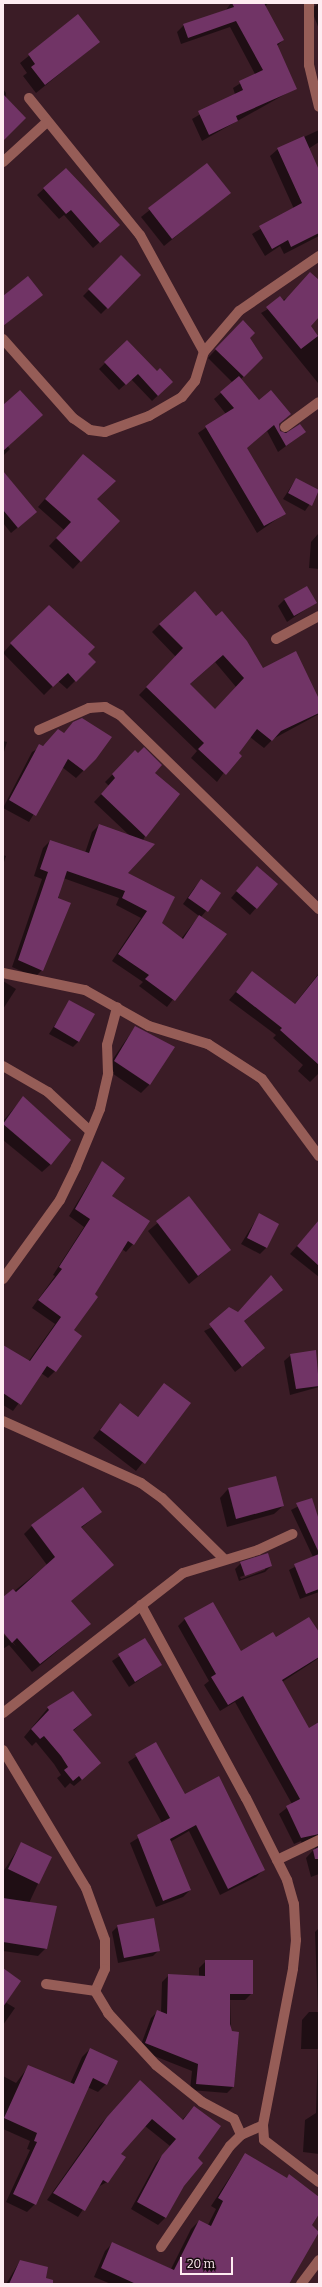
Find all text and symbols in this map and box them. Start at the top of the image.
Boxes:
scale bar [182,2249,235,2275]
text: 20 m [187,2257,215,2271]

